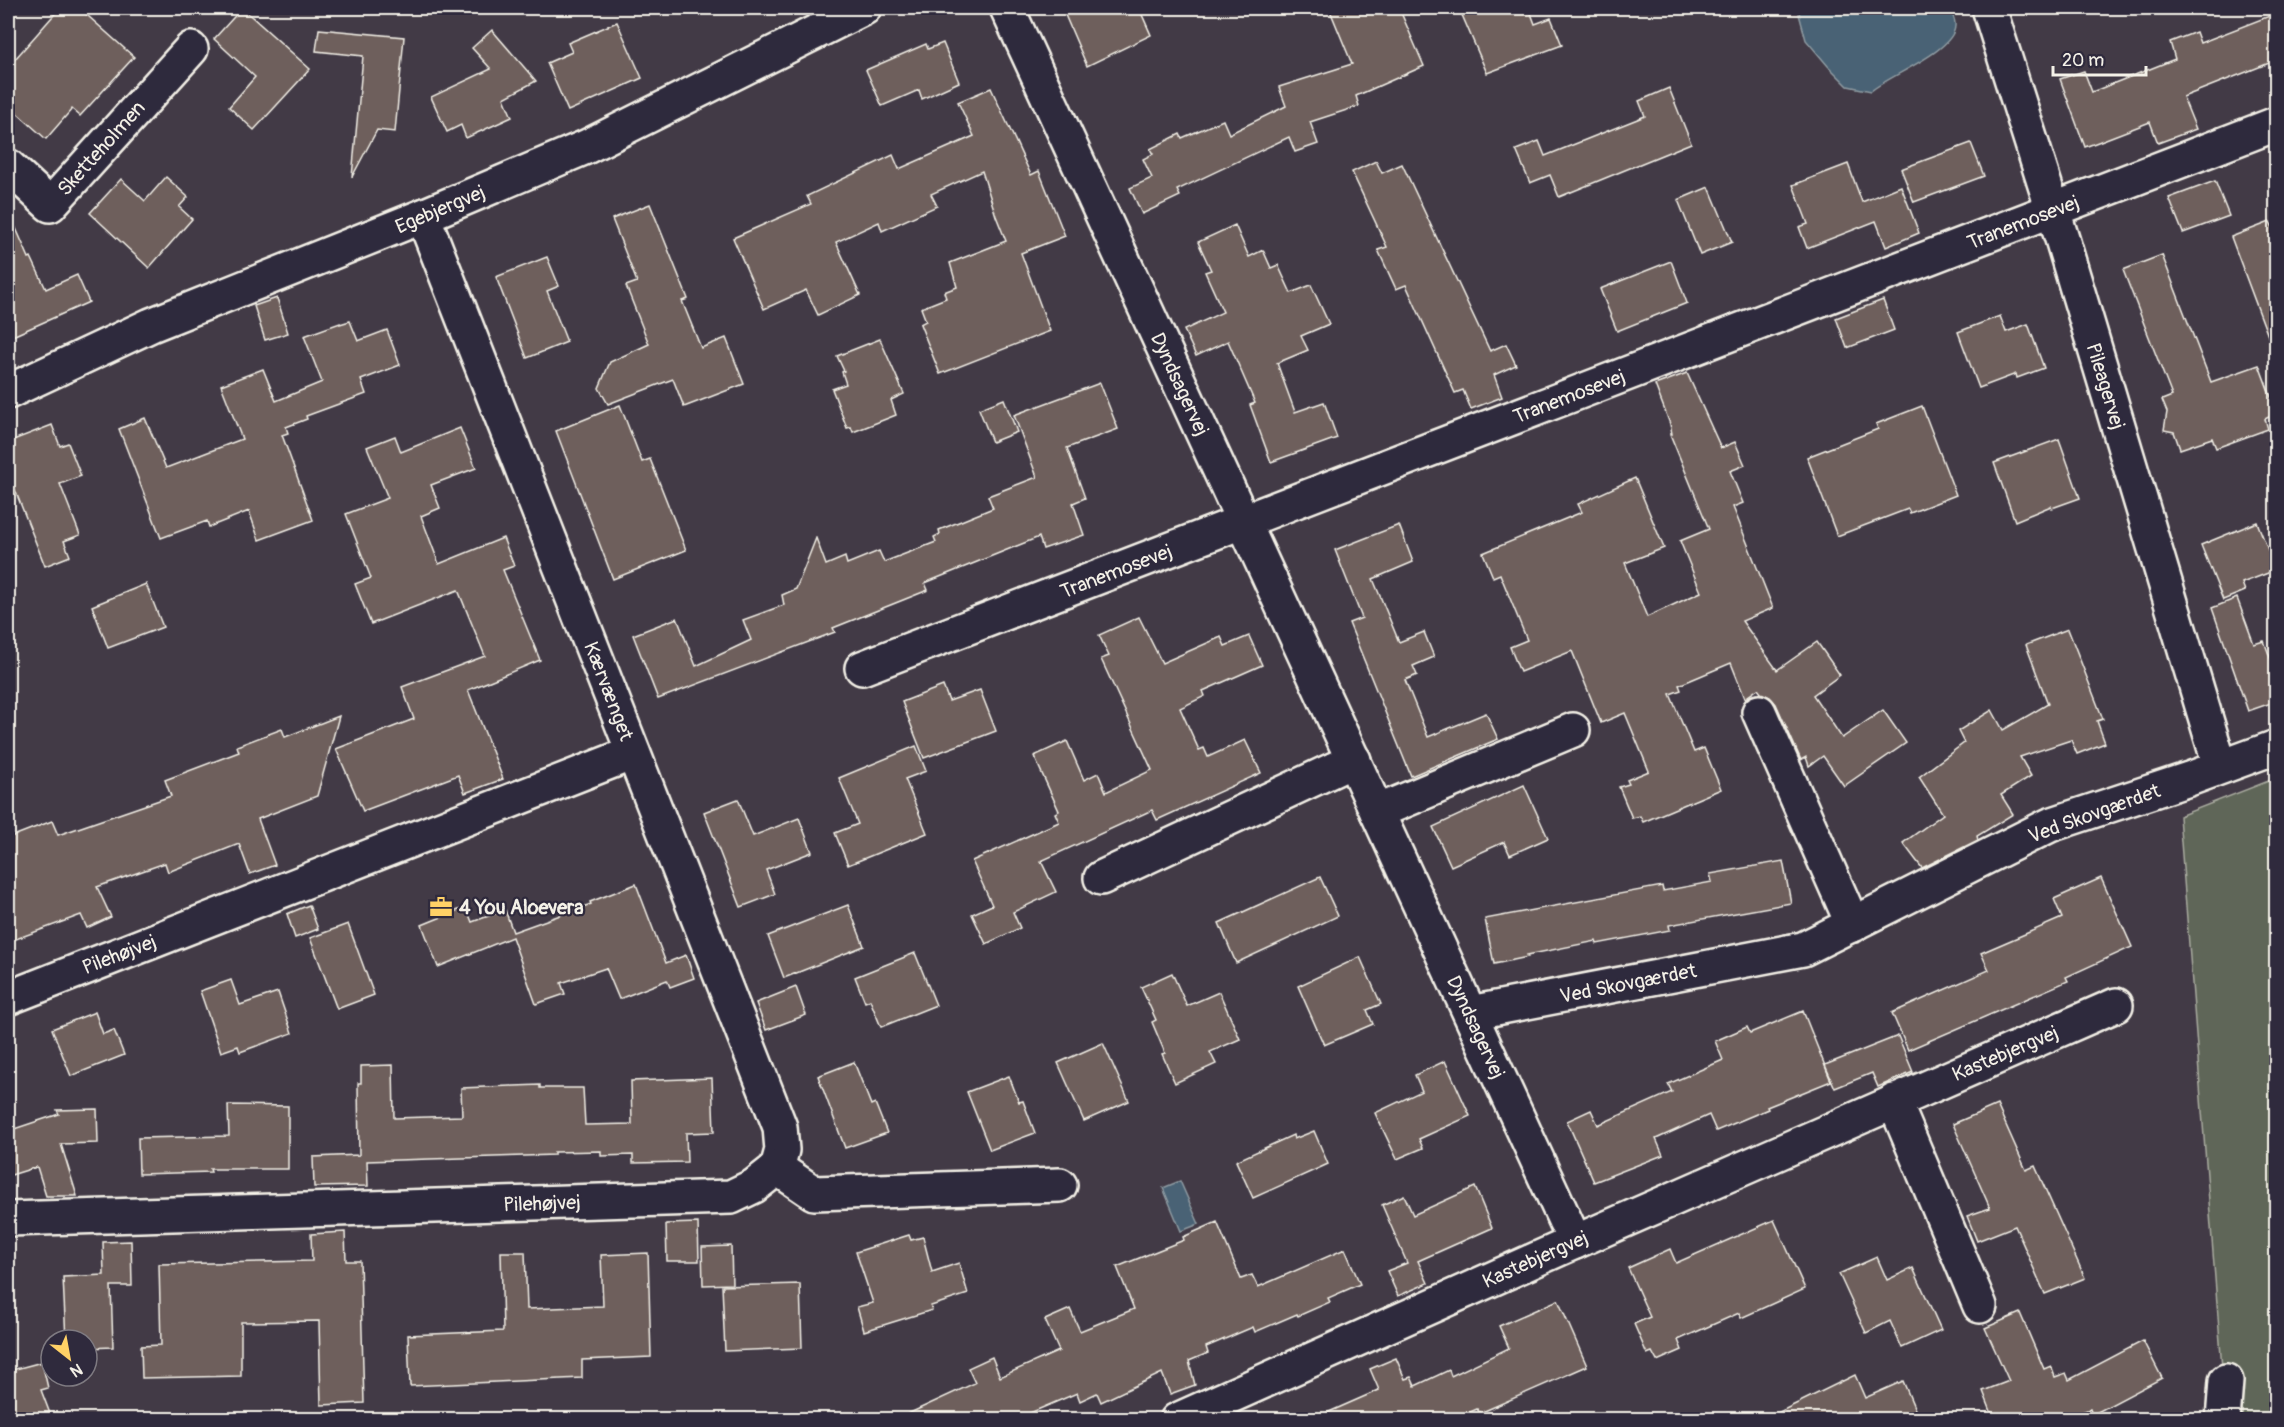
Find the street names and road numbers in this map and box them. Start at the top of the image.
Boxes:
street label: Sketteholmen [52,96,151,201]
street label: Egebjergvej [391,179,489,240]
street label: Tranemosevej [1964,190,2083,255]
street label: Dyndsagervej [1145,329,1214,440]
street label: Pileagervej [2081,340,2130,432]
street label: Tranemosevej [1510,364,1629,429]
street label: Tranemosevej [1057,539,1176,604]
street label: Kærvænget [578,638,639,745]
street label: Ved Skovgærdet [2025,778,2164,849]
street label: Pilehøjvej [79,929,160,980]
street label: Ved Skovgærdet [1558,958,1699,1009]
street label: Dyndsagervej [1441,972,1510,1083]
street label: Kastebjergvej [1948,1020,2062,1087]
street label: Pilehøjvej [503,1190,581,1217]
street label: Kastebjergvej [1478,1225,1592,1294]

